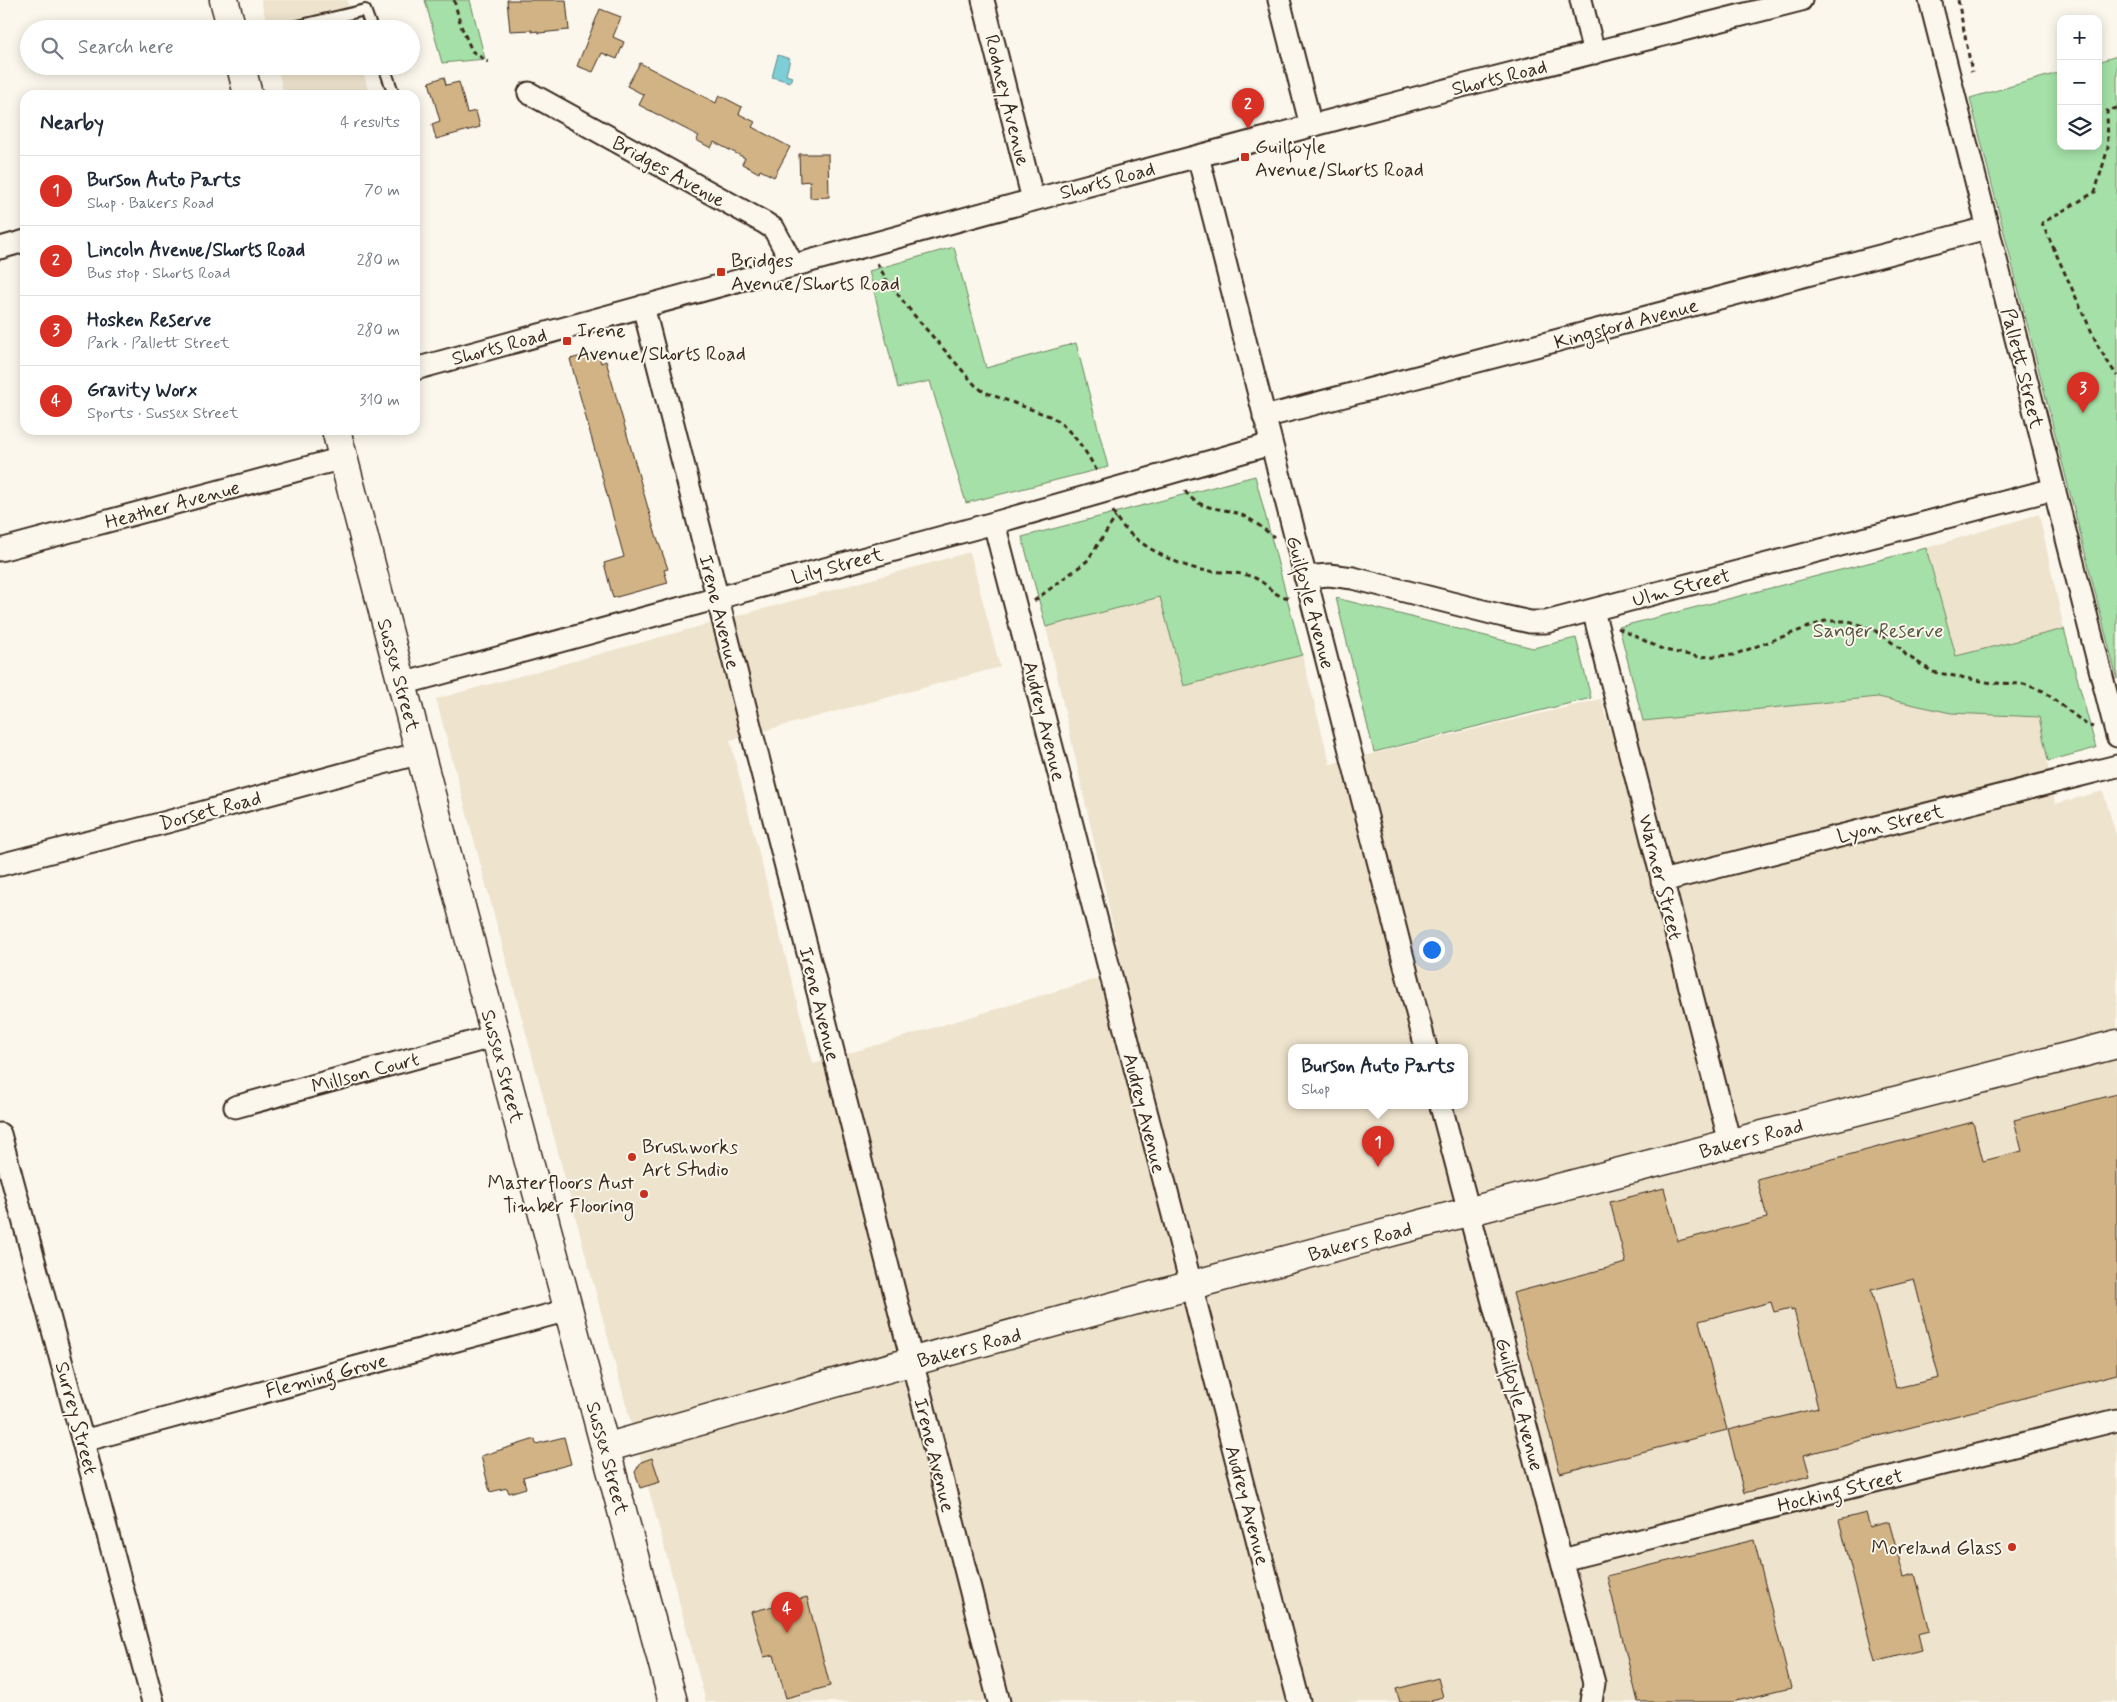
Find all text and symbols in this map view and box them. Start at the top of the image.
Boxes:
map controls [2057,15,2102,150]
button: + [2057,15,2102,60]
search box [20,20,420,75]
street label: Rodney Avenue [977,32,1036,169]
icon: search [38,34,66,62]
text: Search here [78,35,174,60]
street label: Shorts Road [1449,54,1550,103]
button: − [2057,60,2102,105]
pin: 2 [1232,88,1264,129]
button: layers [2057,105,2102,150]
text: Nearby [40,109,104,137]
text: 4 results [340,112,400,133]
street label: Bridges Avenue [607,130,730,215]
place label: Guilfoyle Avenue/Shorts Road [1255,134,1424,184]
marker: Guilfoyle Avenue/Shorts Road [1239,151,1251,163]
street label: Shorts Road [1057,156,1158,207]
text: Burson Auto Parts [87,168,241,193]
text: 1 [52,180,60,201]
text: 70 m [364,180,400,201]
text: Shop · Bakers Road [87,193,214,214]
text: Lincoln Avenue/Shorts Road [87,238,305,263]
place label: Bridges Avenue/Shorts Road [731,248,900,298]
text: 2 [52,250,60,271]
text: 280 m [357,250,400,271]
text: Bus stop · Shorts Road [87,263,230,284]
marker: Bridges Avenue/Shorts Road [715,266,727,278]
street label: Kingsford Avenue [1551,292,1702,359]
street label: Pallett Street [1994,305,2050,432]
text: Hosken Reserve [87,308,211,333]
place label: Irene Avenue/Shorts Road [577,318,746,368]
text: 3 [52,320,60,341]
text: 280 m [357,320,400,341]
street label: Shorts Road [449,322,550,373]
text: Park · Pallett Street [87,333,230,354]
marker: Irene Avenue/Shorts Road [561,335,573,347]
pin: 3 [2067,372,2099,413]
text: Gravity Worx [87,378,197,403]
text: 4 [51,390,61,411]
text: 310 m [359,390,400,411]
text: Sports · Sussex Street [87,403,239,424]
street label: Heather Avenue [102,475,243,536]
street label: Guilfoyle Avenue [1277,533,1340,673]
street label: Lily Street [789,541,886,592]
street label: Irene Avenue [691,552,746,672]
street label: Ulm Street [1629,562,1734,615]
street label: Sussex Street [369,616,426,735]
park label: Sanger Reserve [1813,618,1943,646]
street label: Audrey Avenue [1016,658,1072,784]
street label: Dorset Road [157,785,264,838]
street label: Lyon Street [1834,798,1947,851]
street label: Warner Street [1631,812,1688,943]
your location [1419,937,1445,963]
street label: Irene Avenue [791,944,846,1064]
street label: Sussex Street [473,1007,530,1126]
popup [1288,1044,1468,1109]
street label: Millson Court [309,1046,422,1101]
street label: Audrey Avenue [1116,1050,1172,1176]
text: Burson Auto Parts [1301,1054,1455,1079]
text: Shop [1301,1079,1331,1100]
street label: Bakers Road [1696,1113,1806,1166]
pin: 1 [1362,1126,1394,1167]
place label: Brushworks Art Studio [642,1134,738,1184]
marker: Brushworks Art Studio [626,1151,638,1163]
place label: Masterfloors Aust Timber Flooring [487,1170,634,1221]
marker: Masterfloors Aust Timber Flooring [638,1188,650,1200]
street label: Bakers Road [1305,1216,1415,1269]
street label: Bakers Road [914,1322,1024,1375]
street label: Guilfoyle Avenue [1486,1335,1549,1475]
street label: Fleming Grove [263,1347,391,1408]
street label: Surrey Street [48,1359,104,1478]
street label: Irene Avenue [906,1395,961,1515]
street label: Sussex Street [578,1399,635,1518]
street label: Audrey Avenue [1218,1443,1276,1568]
street label: Hocking Street [1775,1463,1906,1522]
place label: Moreland Glass [1871,1535,2002,1562]
marker: Moreland Glass [2006,1541,2018,1553]
pin: 4 [771,1592,803,1633]

